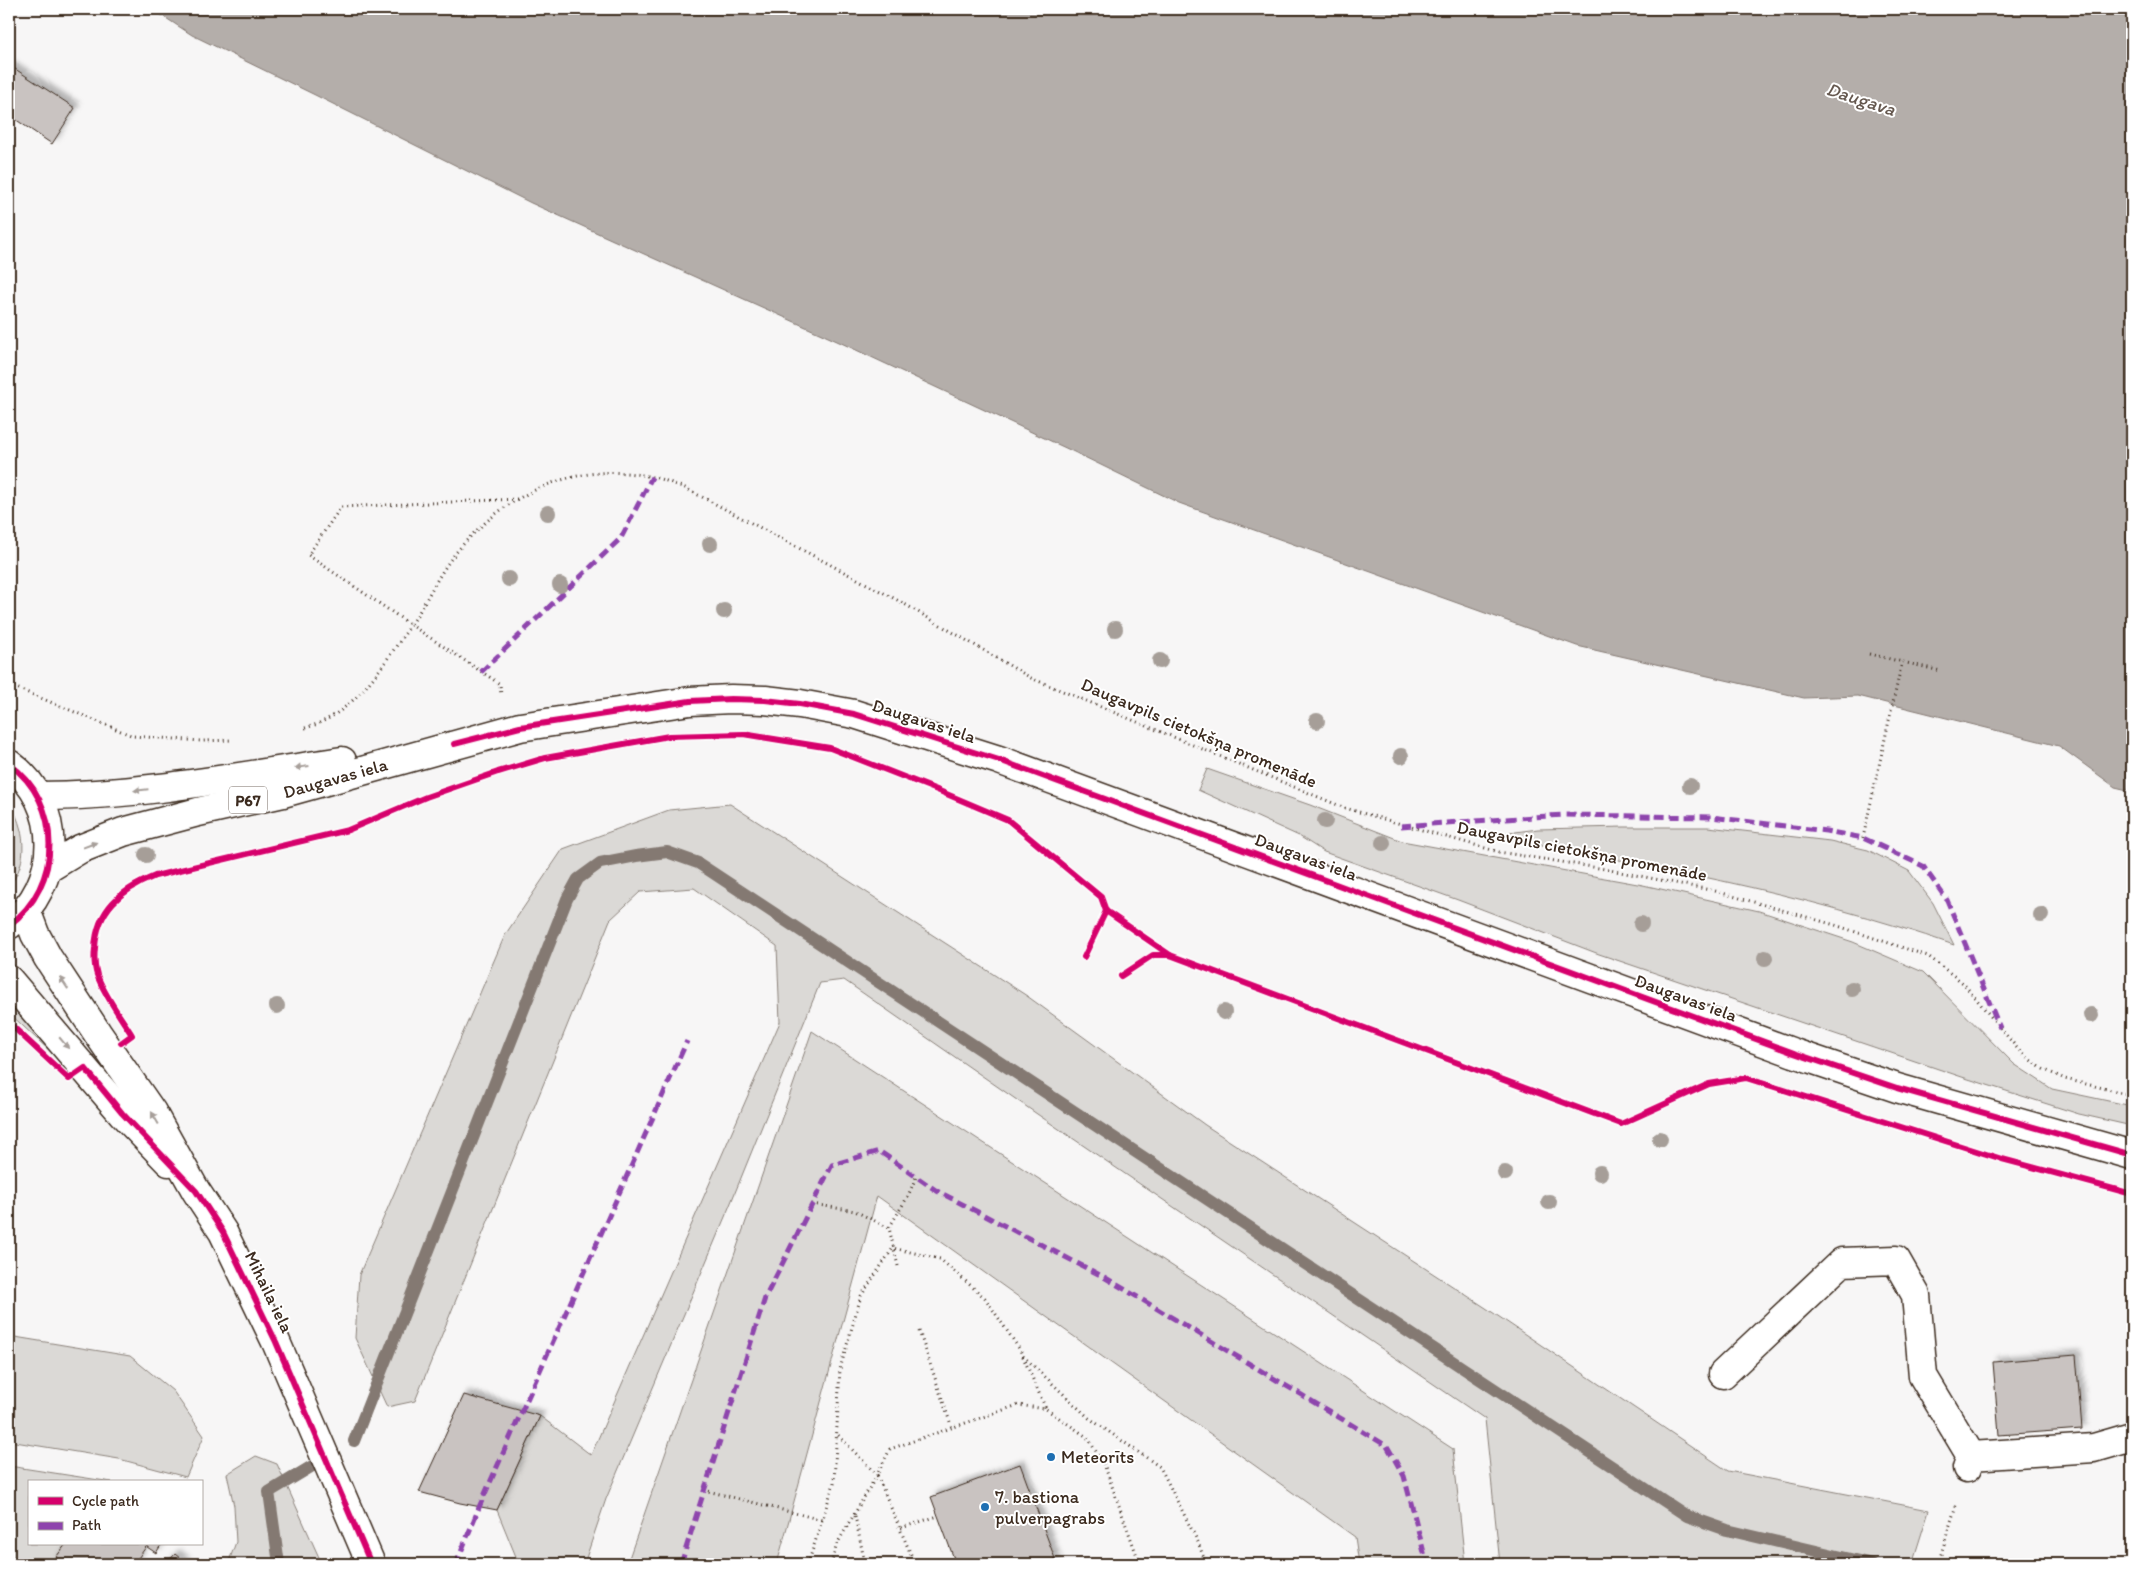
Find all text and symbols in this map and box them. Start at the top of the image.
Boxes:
water label: Daugava [1824,77,1898,121]
street label: Daugavpils cietokšņa promenāde [1078,673,1320,793]
street label: Daugavas iela [870,694,979,748]
street label: Daugavas iela [281,753,391,803]
one-way arrow [294,763,310,771]
one-way arrow [133,786,149,794]
road number: P67 [229,786,267,814]
street label: Daugavpils cietokšņa promenāde [1455,816,1709,886]
street label: Daugavas iela [1252,828,1361,886]
one-way arrow [82,841,97,848]
street label: Daugavas iela [1632,969,1741,1027]
one-way arrow [59,977,69,990]
one-way arrow [58,1036,69,1049]
one-way arrow [151,1111,160,1124]
street label: Mihaila iela [240,1248,298,1337]
place label: Meteorīts [1061,1446,1134,1468]
marker: Meteorīts [1045,1451,1057,1463]
legend [28,1480,202,1546]
place label: 7. bastiona pulverpagrabs [995,1486,1105,1529]
text: Cycle path [72,1492,139,1510]
marker: 7. bastiona pulverpagrabs [979,1501,991,1513]
text: Path [72,1516,101,1534]

